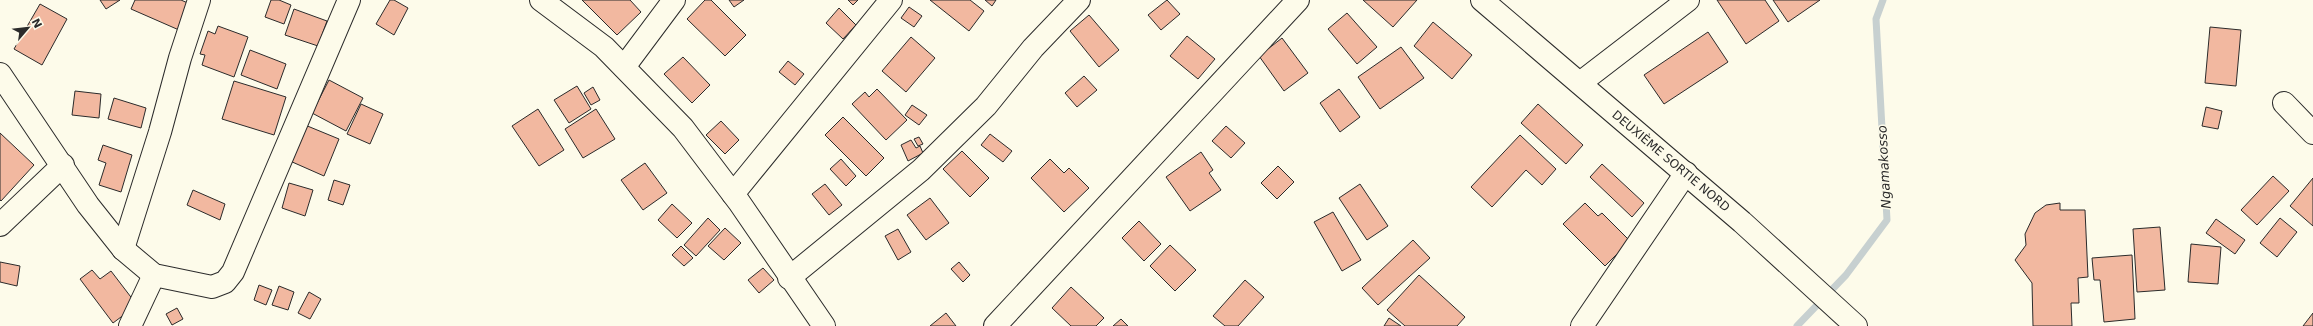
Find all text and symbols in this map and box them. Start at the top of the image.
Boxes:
north arrow [8,8,48,48]
text: N [28,16,44,31]
street label: DEUXIÈME SORTIE NORD [1609,107,1733,214]
water label: Ngamakosso [1874,125,1894,209]

